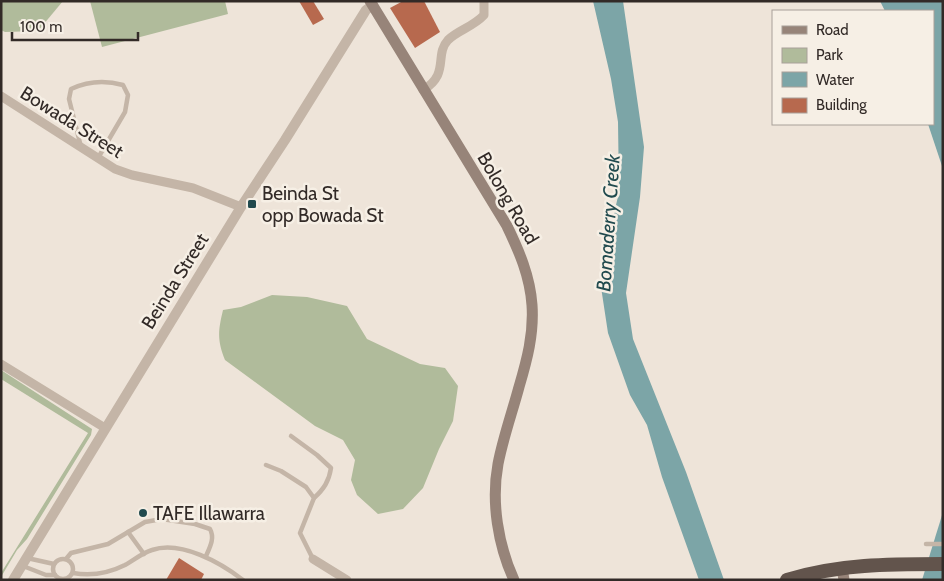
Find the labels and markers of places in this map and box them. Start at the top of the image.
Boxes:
place label: Beinda St opp Bowada St [262,182,384,227]
marker: Beinda St opp Bowada St [246,198,258,210]
place label: TAFE Illawarra [153,502,265,525]
marker: TAFE Illawarra [137,507,149,519]

